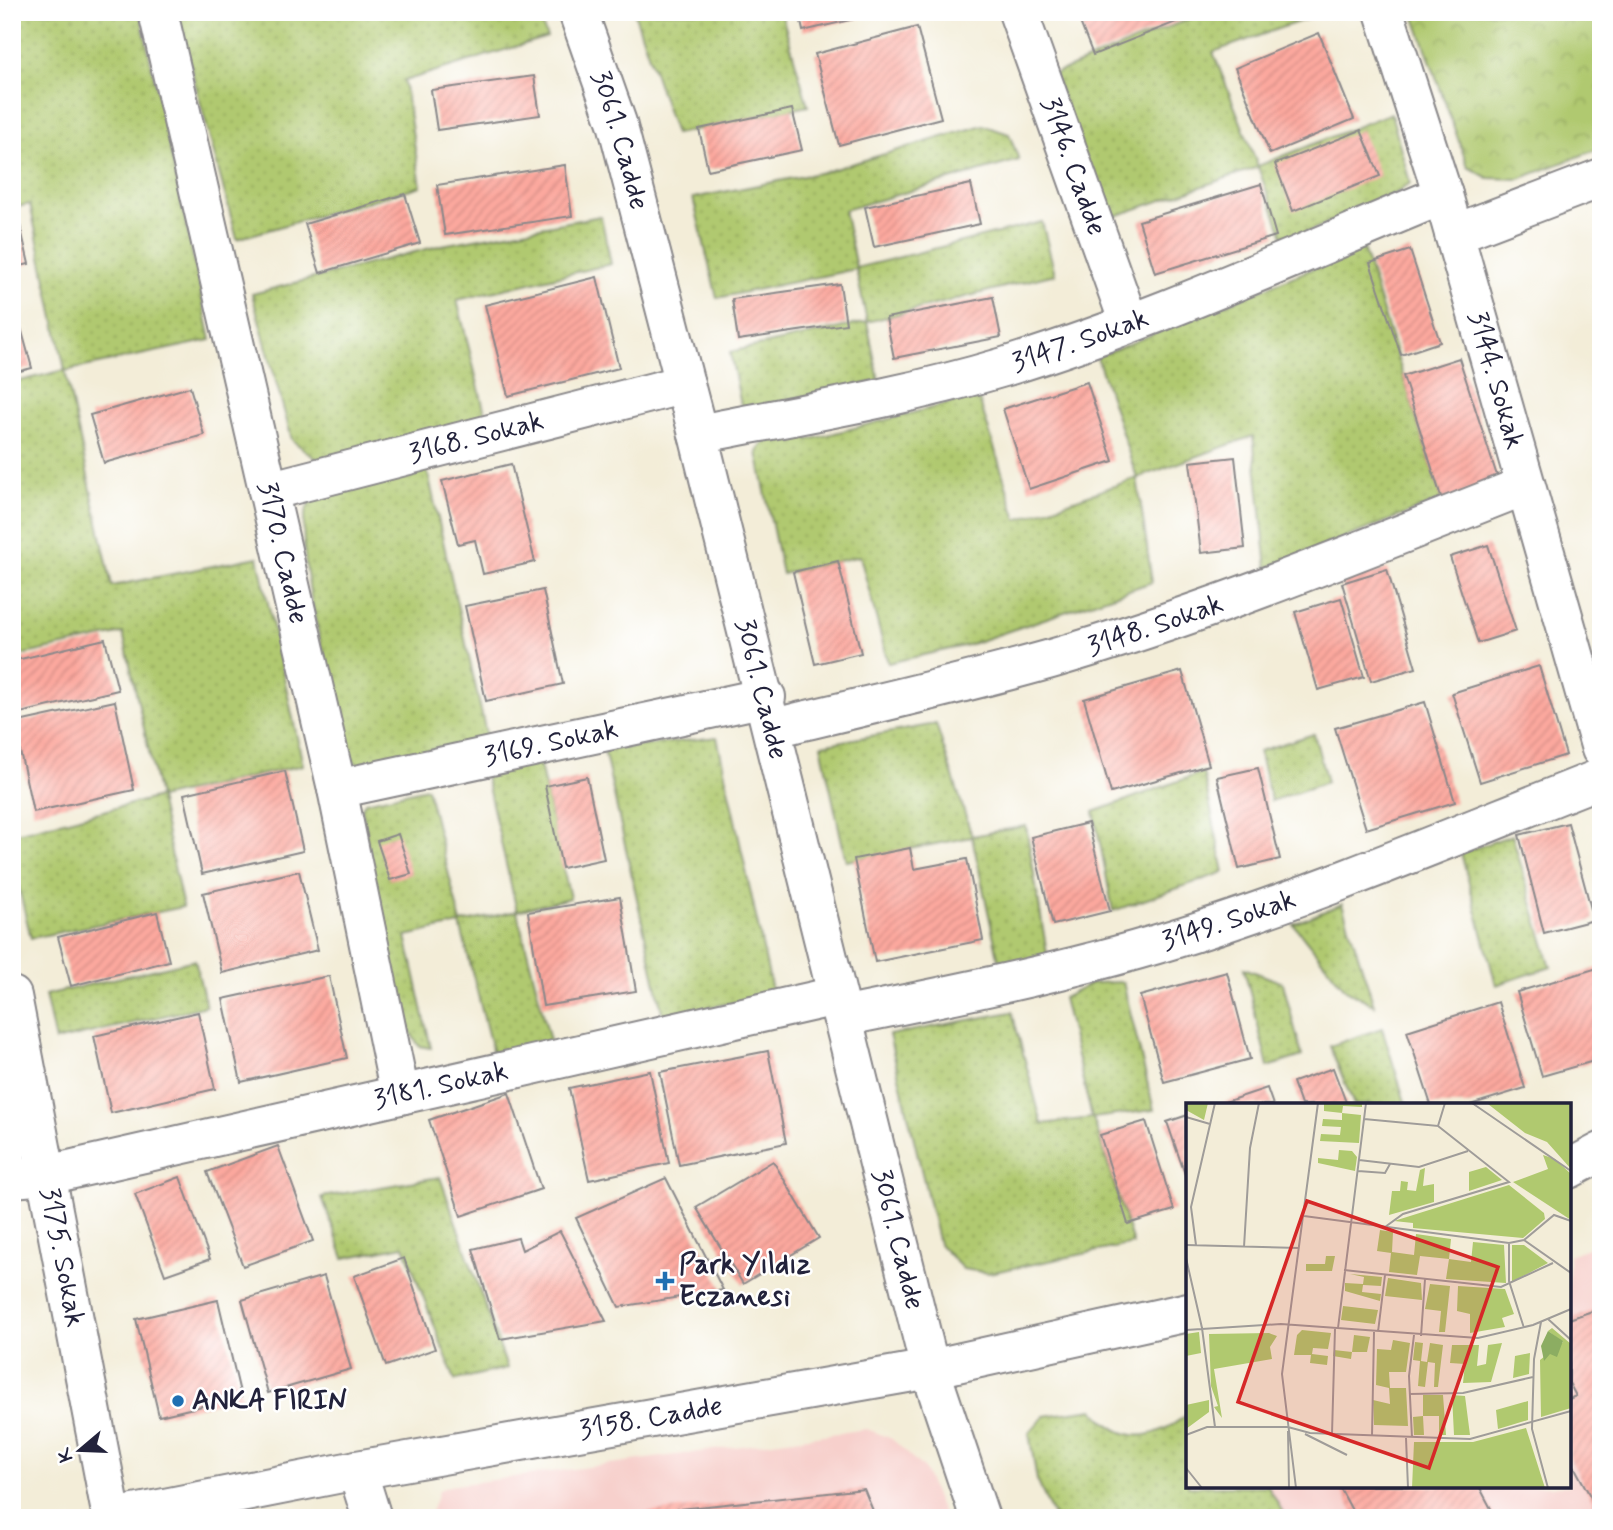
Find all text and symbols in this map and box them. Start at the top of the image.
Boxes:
street label: 3061. Cadde [582,66,657,214]
street label: 3146. Cadde [1031,92,1115,241]
street label: 3147. Sokak [1007,300,1154,382]
street label: 3144. Sokak [1459,307,1533,454]
street label: 3168. Sokak [405,402,548,473]
street label: 3170. Cadde [248,478,317,628]
street label: 3148. Sokak [1083,585,1228,665]
street label: 3061. Cadde [726,615,797,763]
street label: 3169. Sokak [481,711,622,775]
street label: 3149. Sokak [1157,881,1301,960]
street label: 3181. Sokak [370,1052,512,1119]
inset map [1186,1103,1571,1488]
street label: 3061. Cadde [863,1165,933,1314]
street label: 3175. Sokak [31,1184,94,1330]
place label: Park Yıldız Eczanesi [679,1247,811,1316]
marker: Park Yıldız Eczanesi [657,1273,673,1289]
place label: ANKA FIRIN [192,1383,347,1420]
street label: 3158. Cadde [576,1387,725,1449]
marker: ANKA FIRIN [170,1393,186,1409]
north arrow [46,1414,116,1484]
text: K [51,1444,79,1465]

